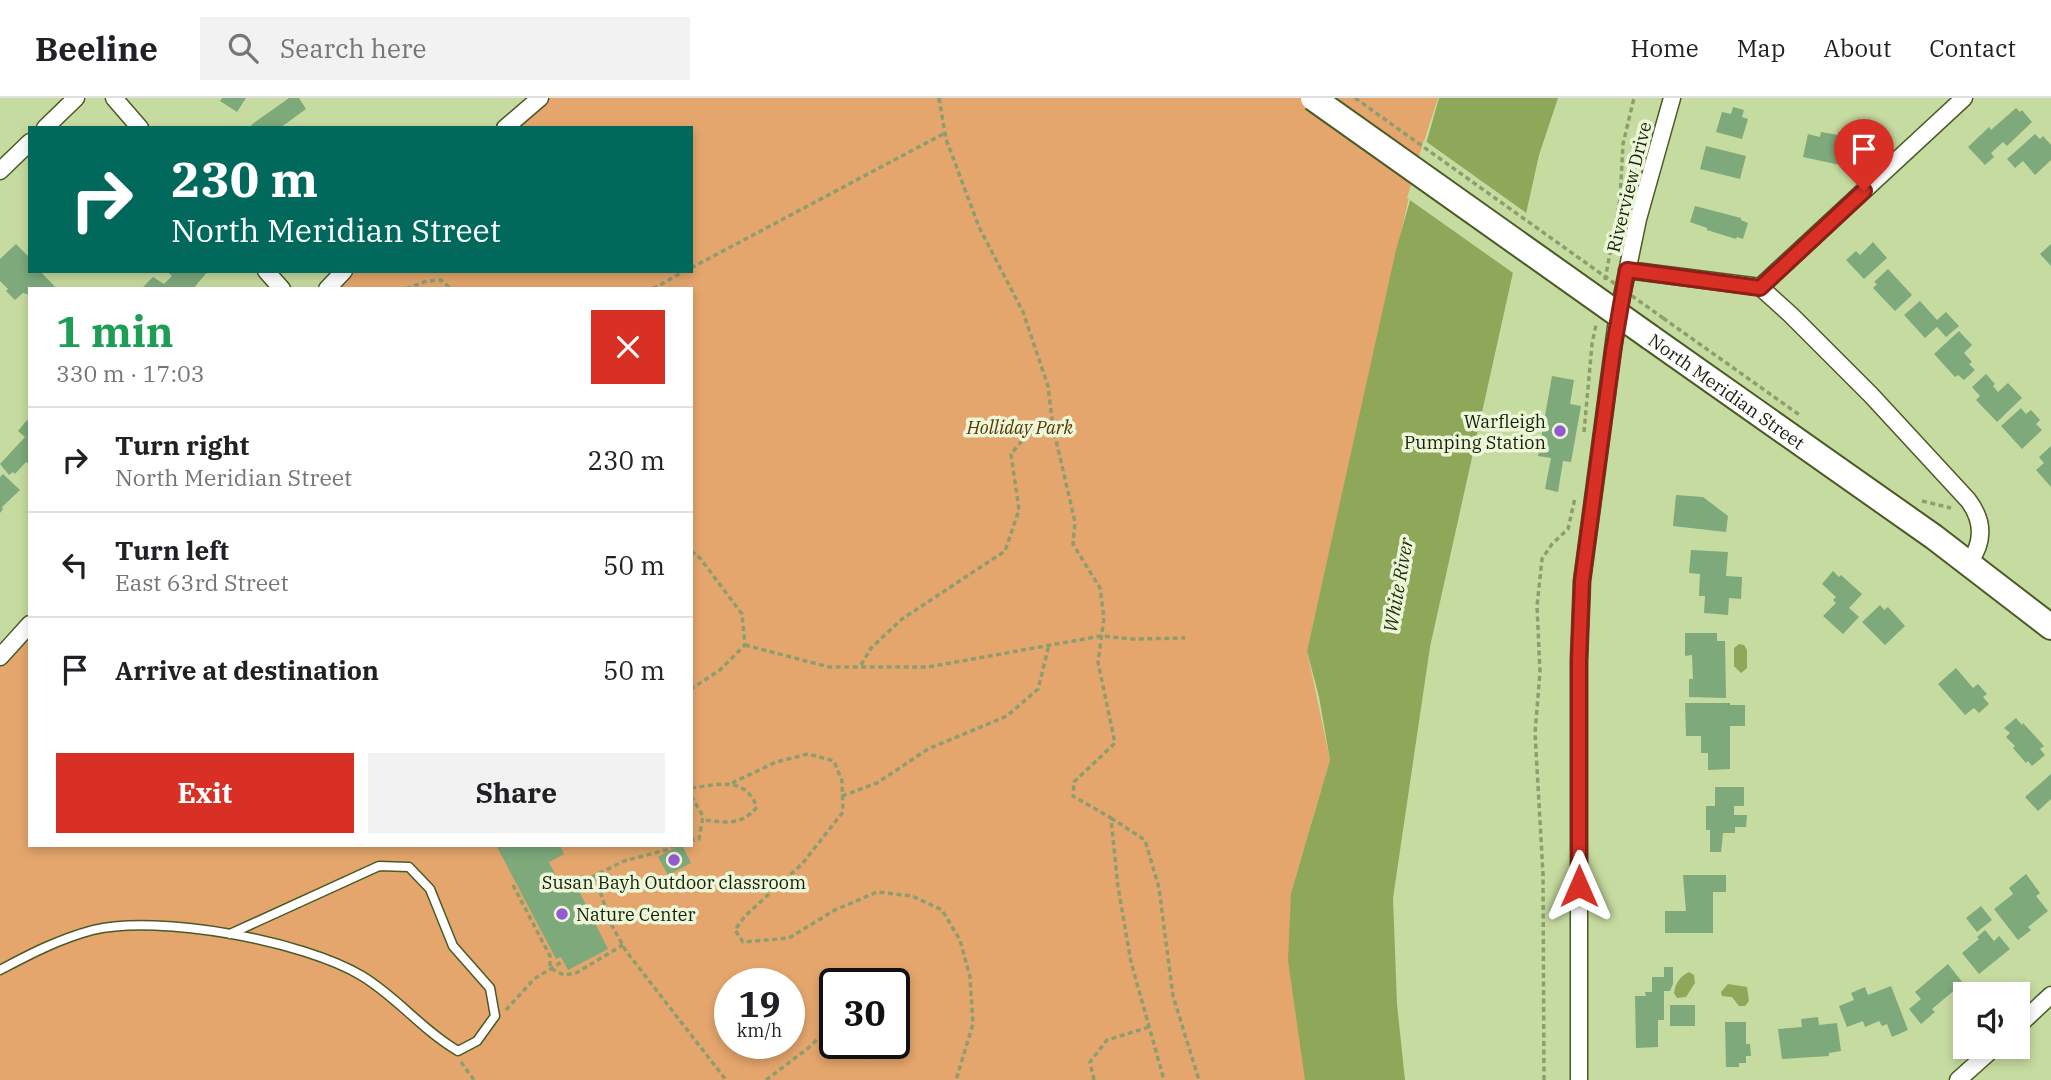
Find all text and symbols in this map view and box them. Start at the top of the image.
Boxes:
search box [200,17,690,80]
text: Beeline [35,27,158,70]
icon: search [224,29,262,67]
text: Search here [280,31,426,65]
text: Home [1631,32,1699,64]
text: Map [1737,32,1785,64]
text: About [1823,32,1891,64]
text: Contact [1929,32,2016,64]
street label: Riverview Drive [1602,119,1656,255]
pin [1834,119,1894,191]
icon: arrive [1845,130,1883,168]
text: 230 m [171,147,318,210]
icon: right [56,154,147,245]
text: North Meridian Street [171,209,501,251]
text: 1 min [56,304,174,359]
button: close [591,310,665,384]
street label: North Meridian Street [1644,328,1809,454]
text: 330 m · 17:03 [56,358,205,388]
place label: Warfleigh Pumping Station [1404,410,1546,454]
park label: Holliday Park [966,416,1074,439]
marker: Warfleigh Pumping Station [1552,423,1568,439]
text: Turn right [115,428,249,462]
icon: right [56,441,94,479]
text: 230 m [587,443,665,477]
text: North Meridian Street [115,462,352,492]
text: Turn left [115,533,229,567]
water label: White River [1378,535,1418,634]
icon: left [56,546,94,584]
text: 50 m [603,548,665,582]
text: East 63rd Street [115,567,289,597]
icon: arrive [56,651,94,689]
text: Arrive at destination [115,653,379,687]
text: 50 m [603,653,665,687]
button: Exit [56,753,354,833]
button: Share [368,753,665,833]
position arrow [1542,849,1616,923]
marker: Susan Bayh Outdoor classroom [666,852,682,868]
place label: Susan Bayh Outdoor classroom [542,871,806,894]
place label: Nature Center [576,903,696,926]
marker: Nature Center [554,906,570,922]
speed limit sign: 30 [819,968,910,1059]
text: 19 [738,981,781,1027]
map controls [1953,982,2030,1059]
button: sound [1953,982,2030,1059]
text: km/h [737,1019,782,1042]

